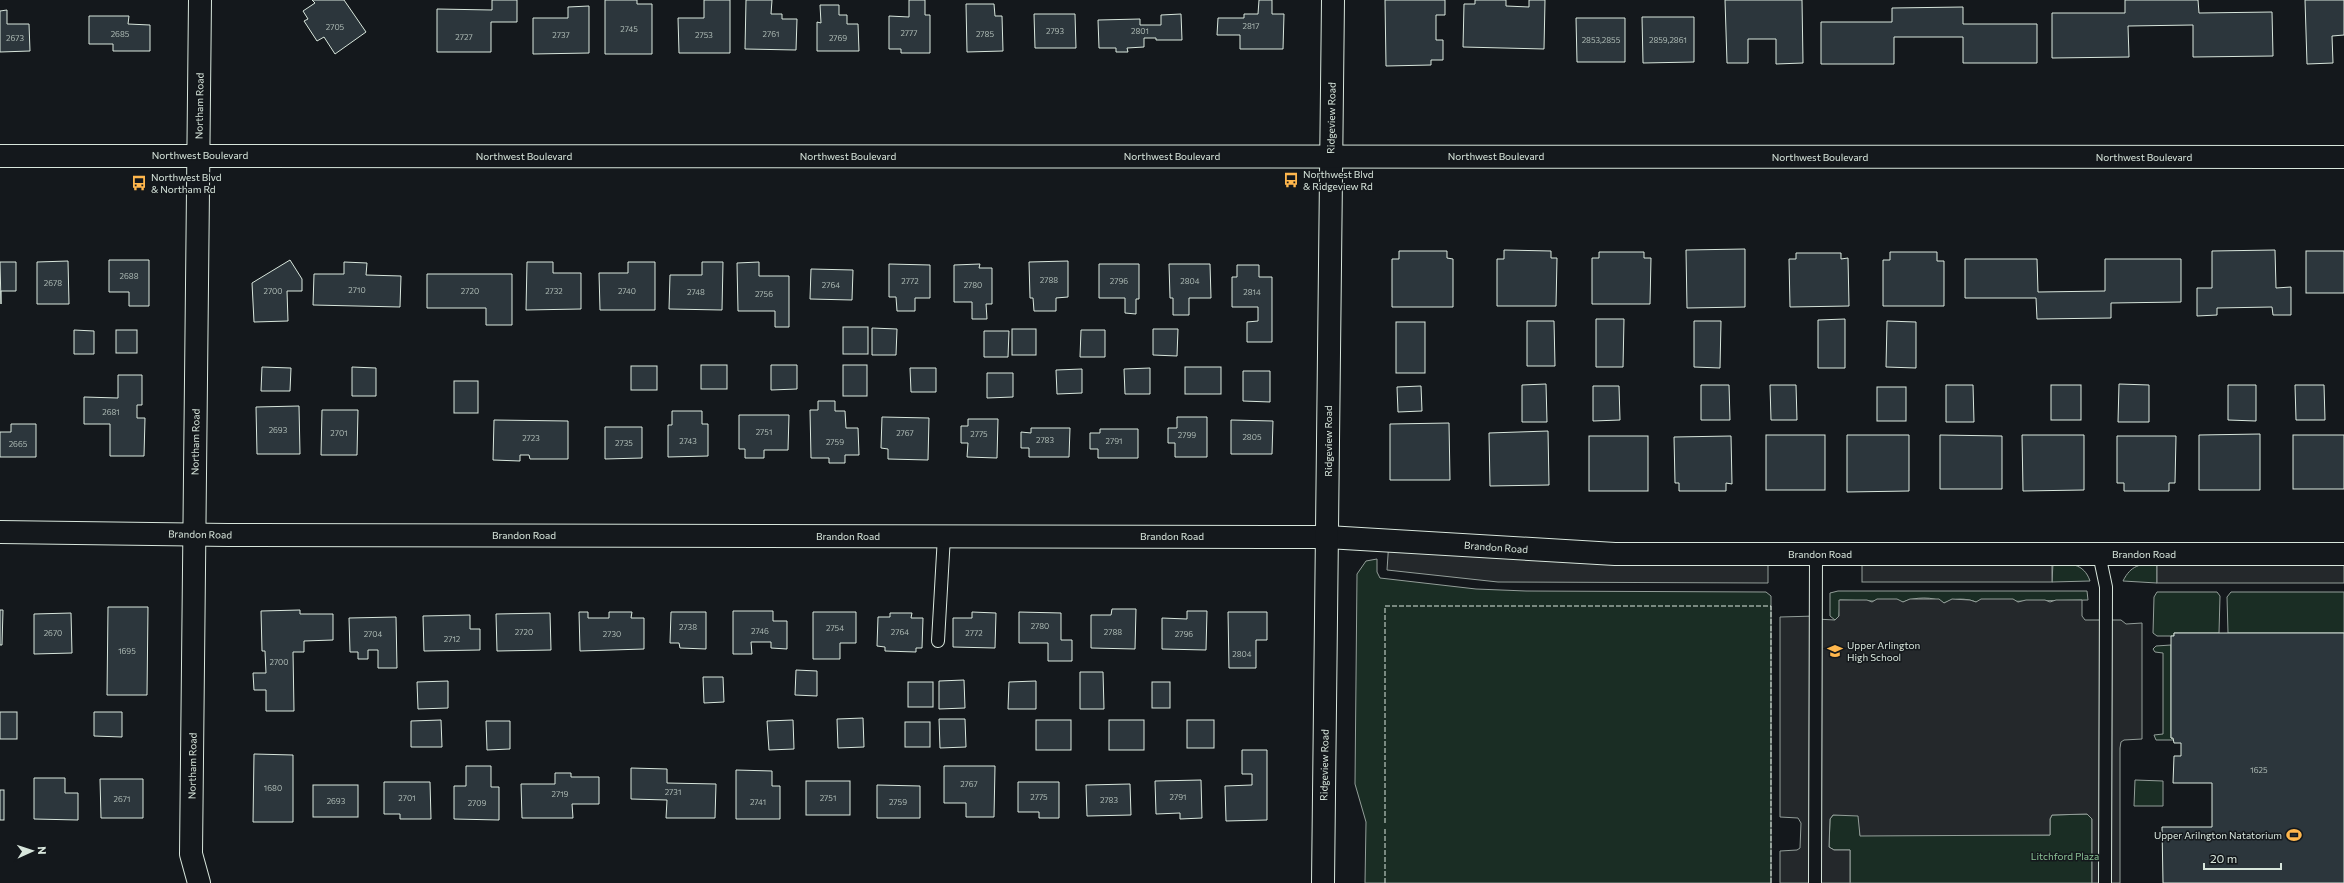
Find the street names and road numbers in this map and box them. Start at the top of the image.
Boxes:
street label: Northam Road [192,72,206,139]
street label: Ridgeview Road [1324,82,1338,154]
street label: Northwest Boulevard [152,149,248,161]
street label: Northwest Boulevard [476,150,572,162]
street label: Northwest Boulevard [800,150,896,162]
street label: Northwest Boulevard [1124,150,1220,162]
street label: Northwest Boulevard [1448,150,1544,162]
street label: Northwest Boulevard [1772,151,1868,163]
street label: Northwest Boulevard [2096,151,2192,163]
street label: Ridgeview Road [1322,405,1334,477]
street label: Northam Road [188,408,202,475]
street label: Brandon Road [168,527,232,541]
street label: Brandon Road [492,529,556,541]
street label: Brandon Road [816,530,880,542]
street label: Brandon Road [1140,530,1204,542]
street label: Brandon Road [1464,539,1529,555]
street label: Brandon Road [1788,548,1852,560]
street label: Brandon Road [2112,548,2176,560]
street label: Ridgeview Road [1317,729,1331,801]
street label: Northam Road [185,732,199,799]

